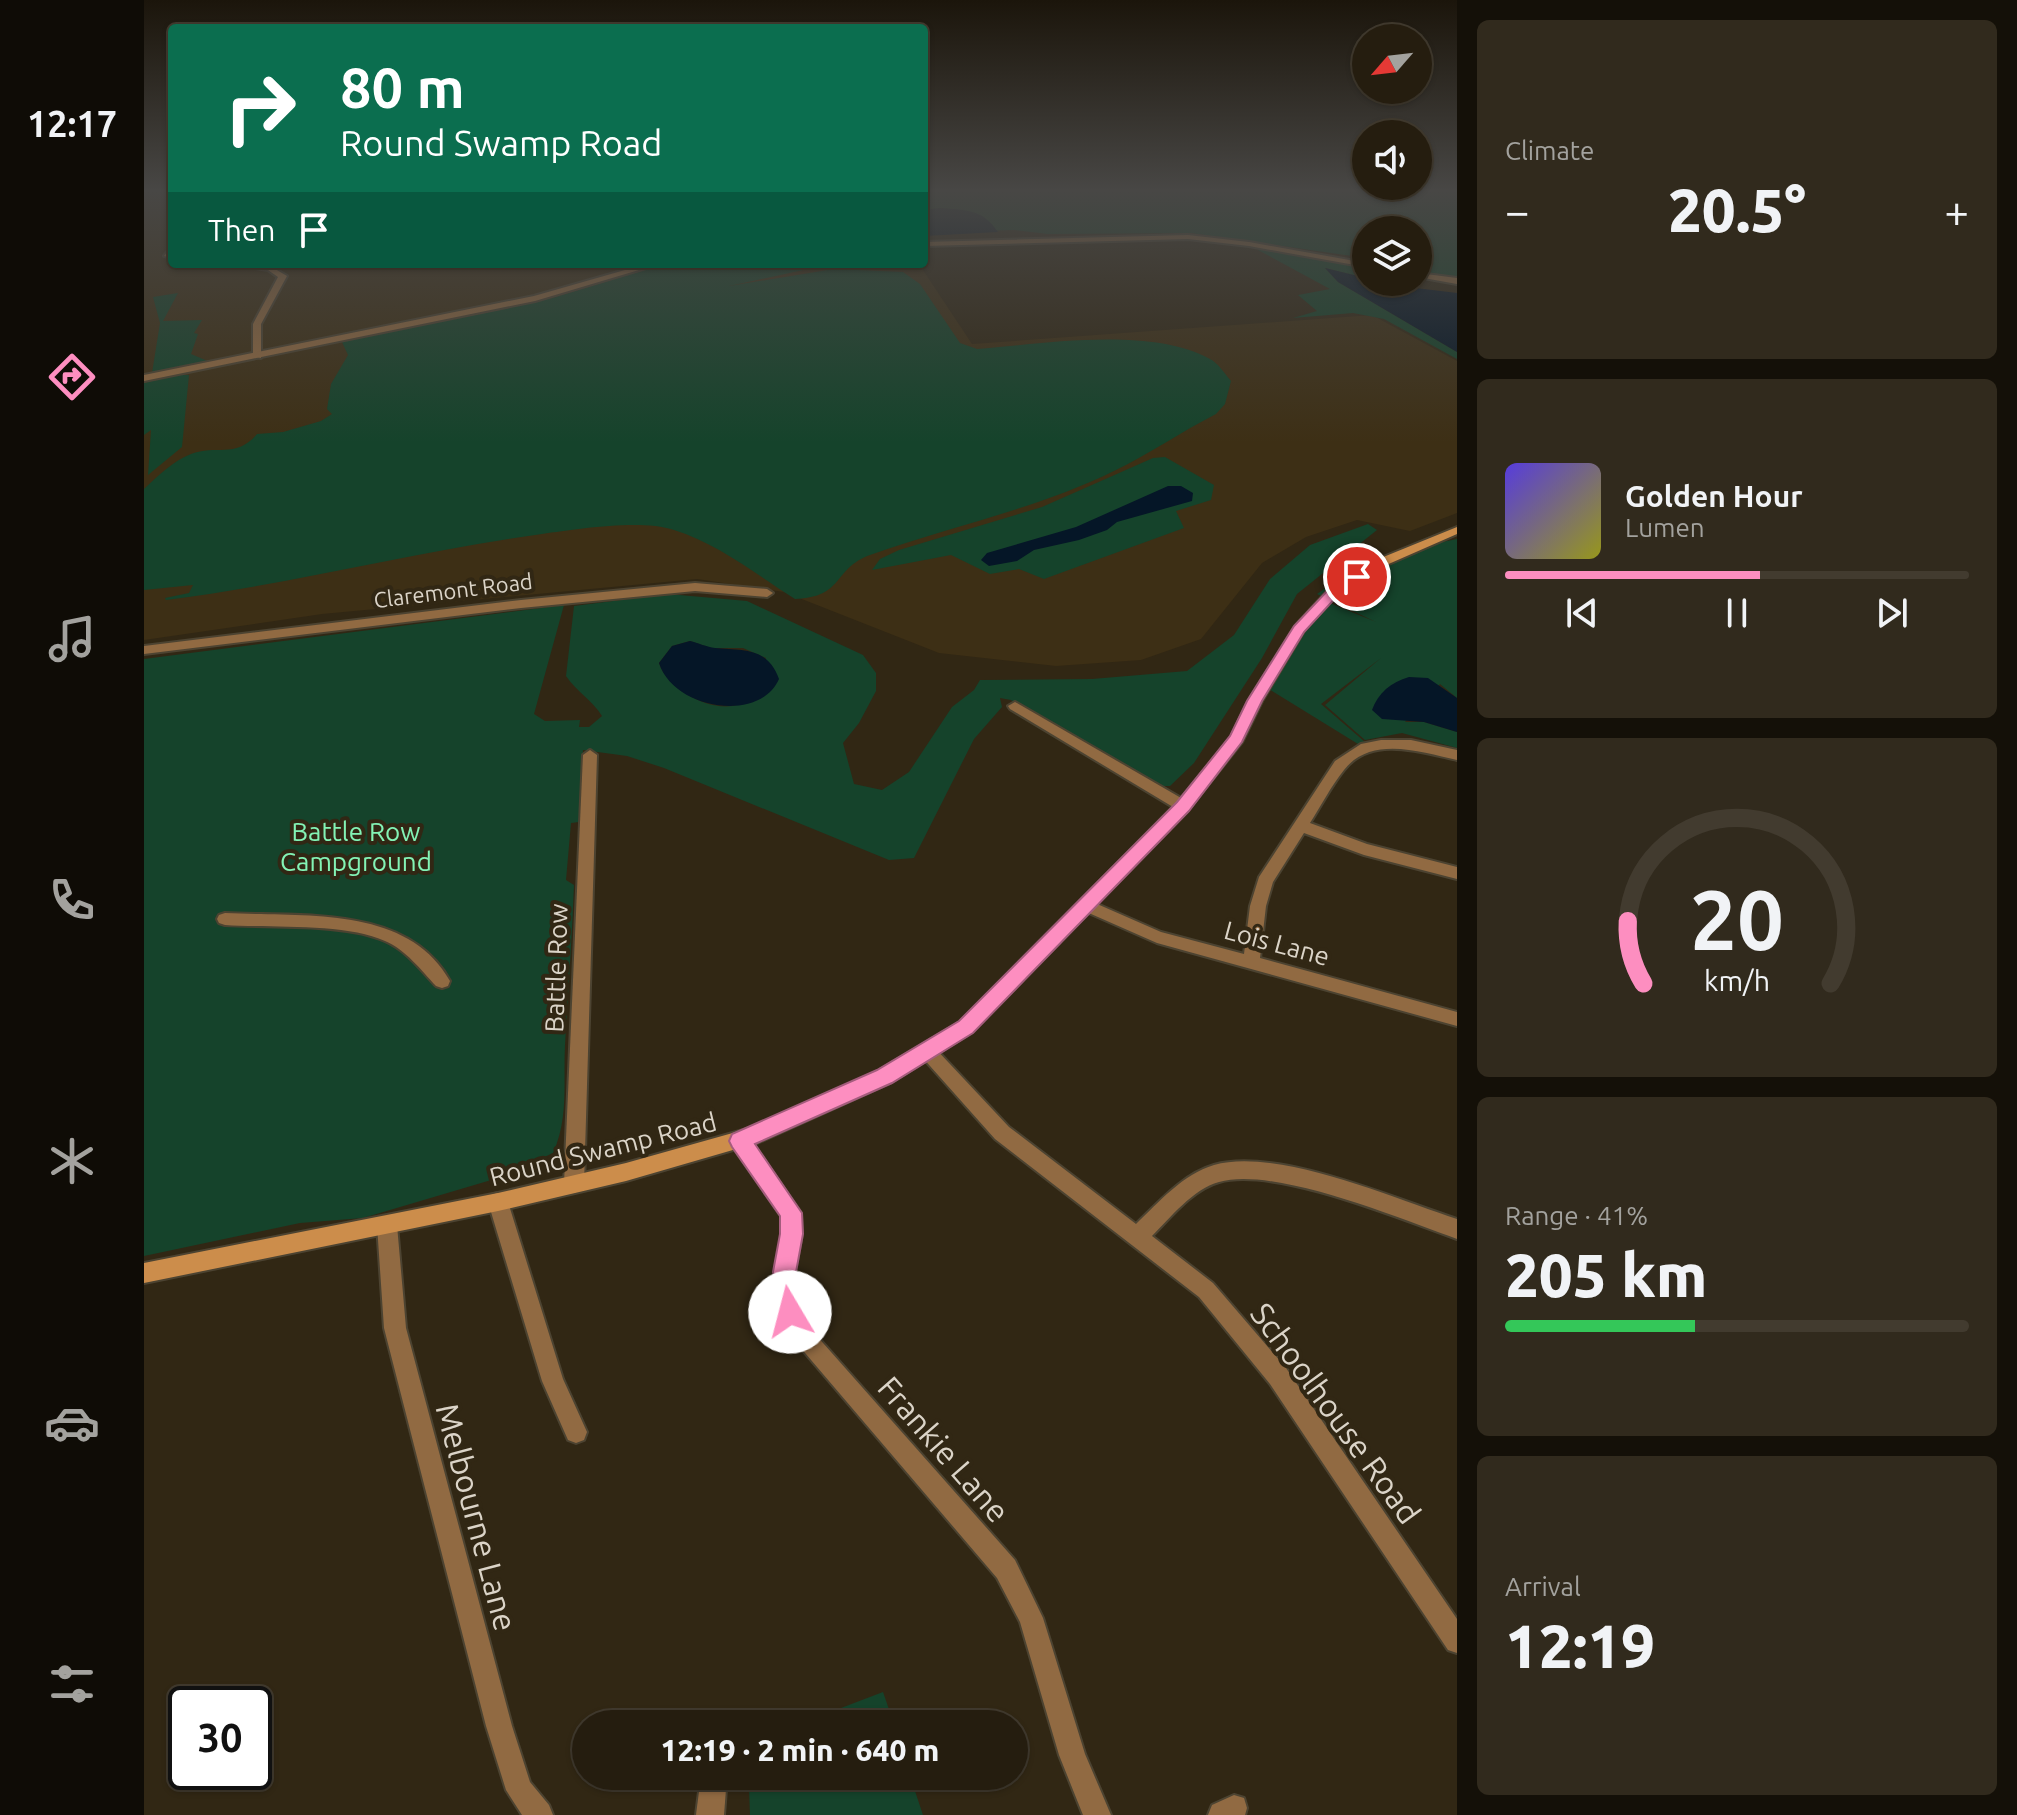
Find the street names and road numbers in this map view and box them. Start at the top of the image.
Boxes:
street label: Claremont Road [372,568,534,612]
street label: Battle Row [539,903,573,1033]
street label: Lois Lane [1221,915,1333,971]
street label: Round Swamp Road [487,1107,719,1191]
street label: Schoolhouse Road [1244,1296,1428,1530]
street label: Frankie Lane [871,1369,1017,1529]
street label: Melbourne Lane [429,1399,525,1635]

